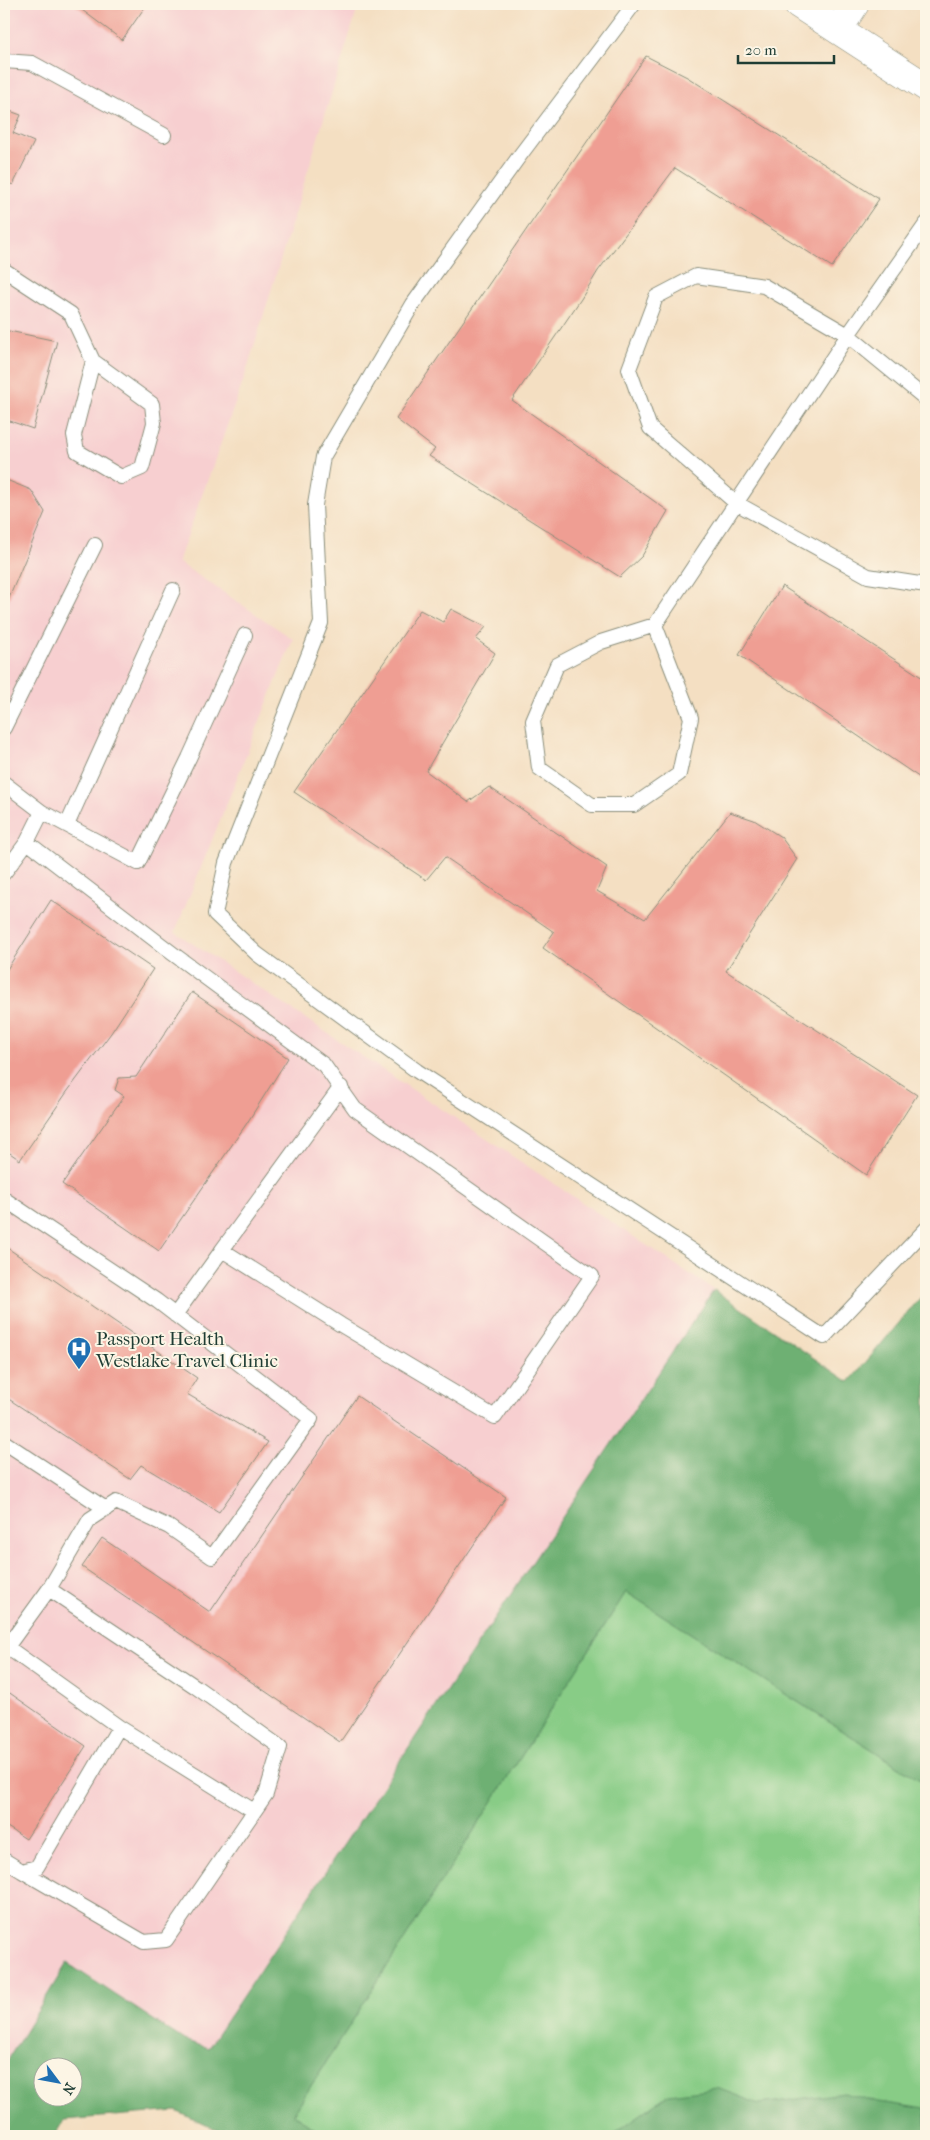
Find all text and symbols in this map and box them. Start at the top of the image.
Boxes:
scale bar [738,32,834,64]
text: 20 m [745,41,777,59]
place label: Passport Health Westlake Travel Clinic [95,1328,278,1372]
hospital icon: Passport Health Westlake Travel Clinic [66,1336,92,1370]
north arrow [32,2058,82,2108]
text: N [58,2080,79,2098]

